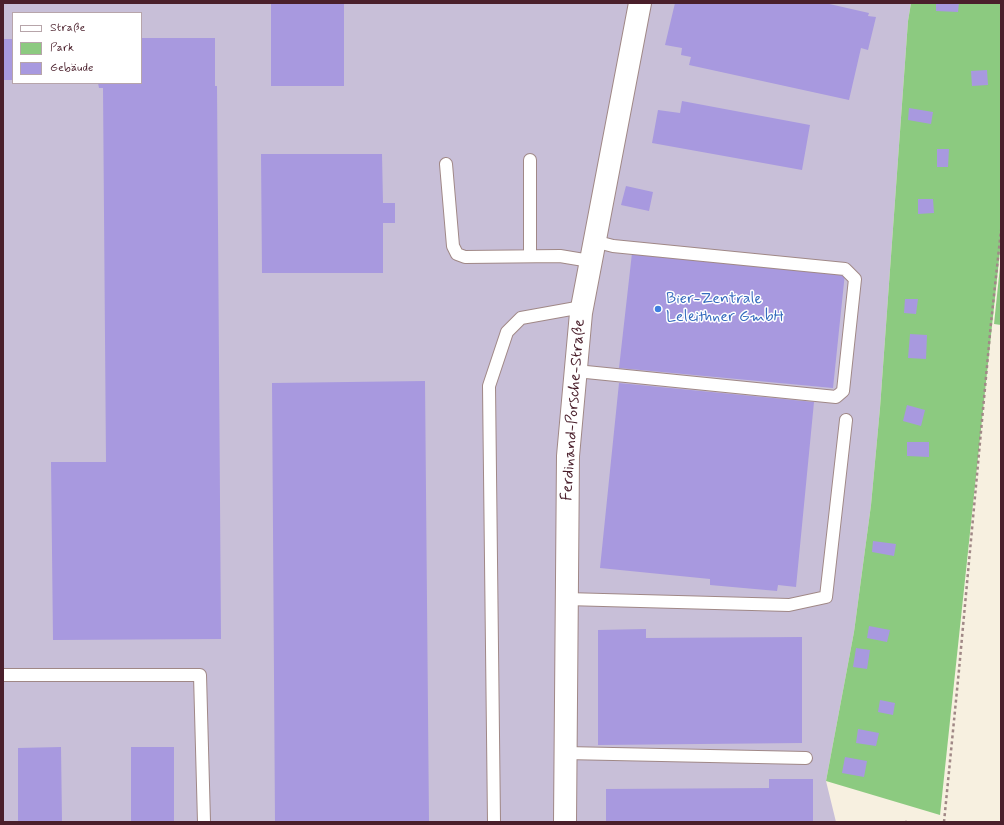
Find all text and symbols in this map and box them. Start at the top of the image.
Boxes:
legend [12,12,142,84]
text: Straße [50,20,85,36]
text: Park [50,40,74,56]
text: Gebäude [50,60,93,76]
place label: Bier-Zentrale Leleithner GmbH [666,290,784,328]
marker: Bier-Zentrale Leleithner GmbH [653,304,663,314]
street label: Ferdinand-Porsche-Straße [558,319,590,501]

